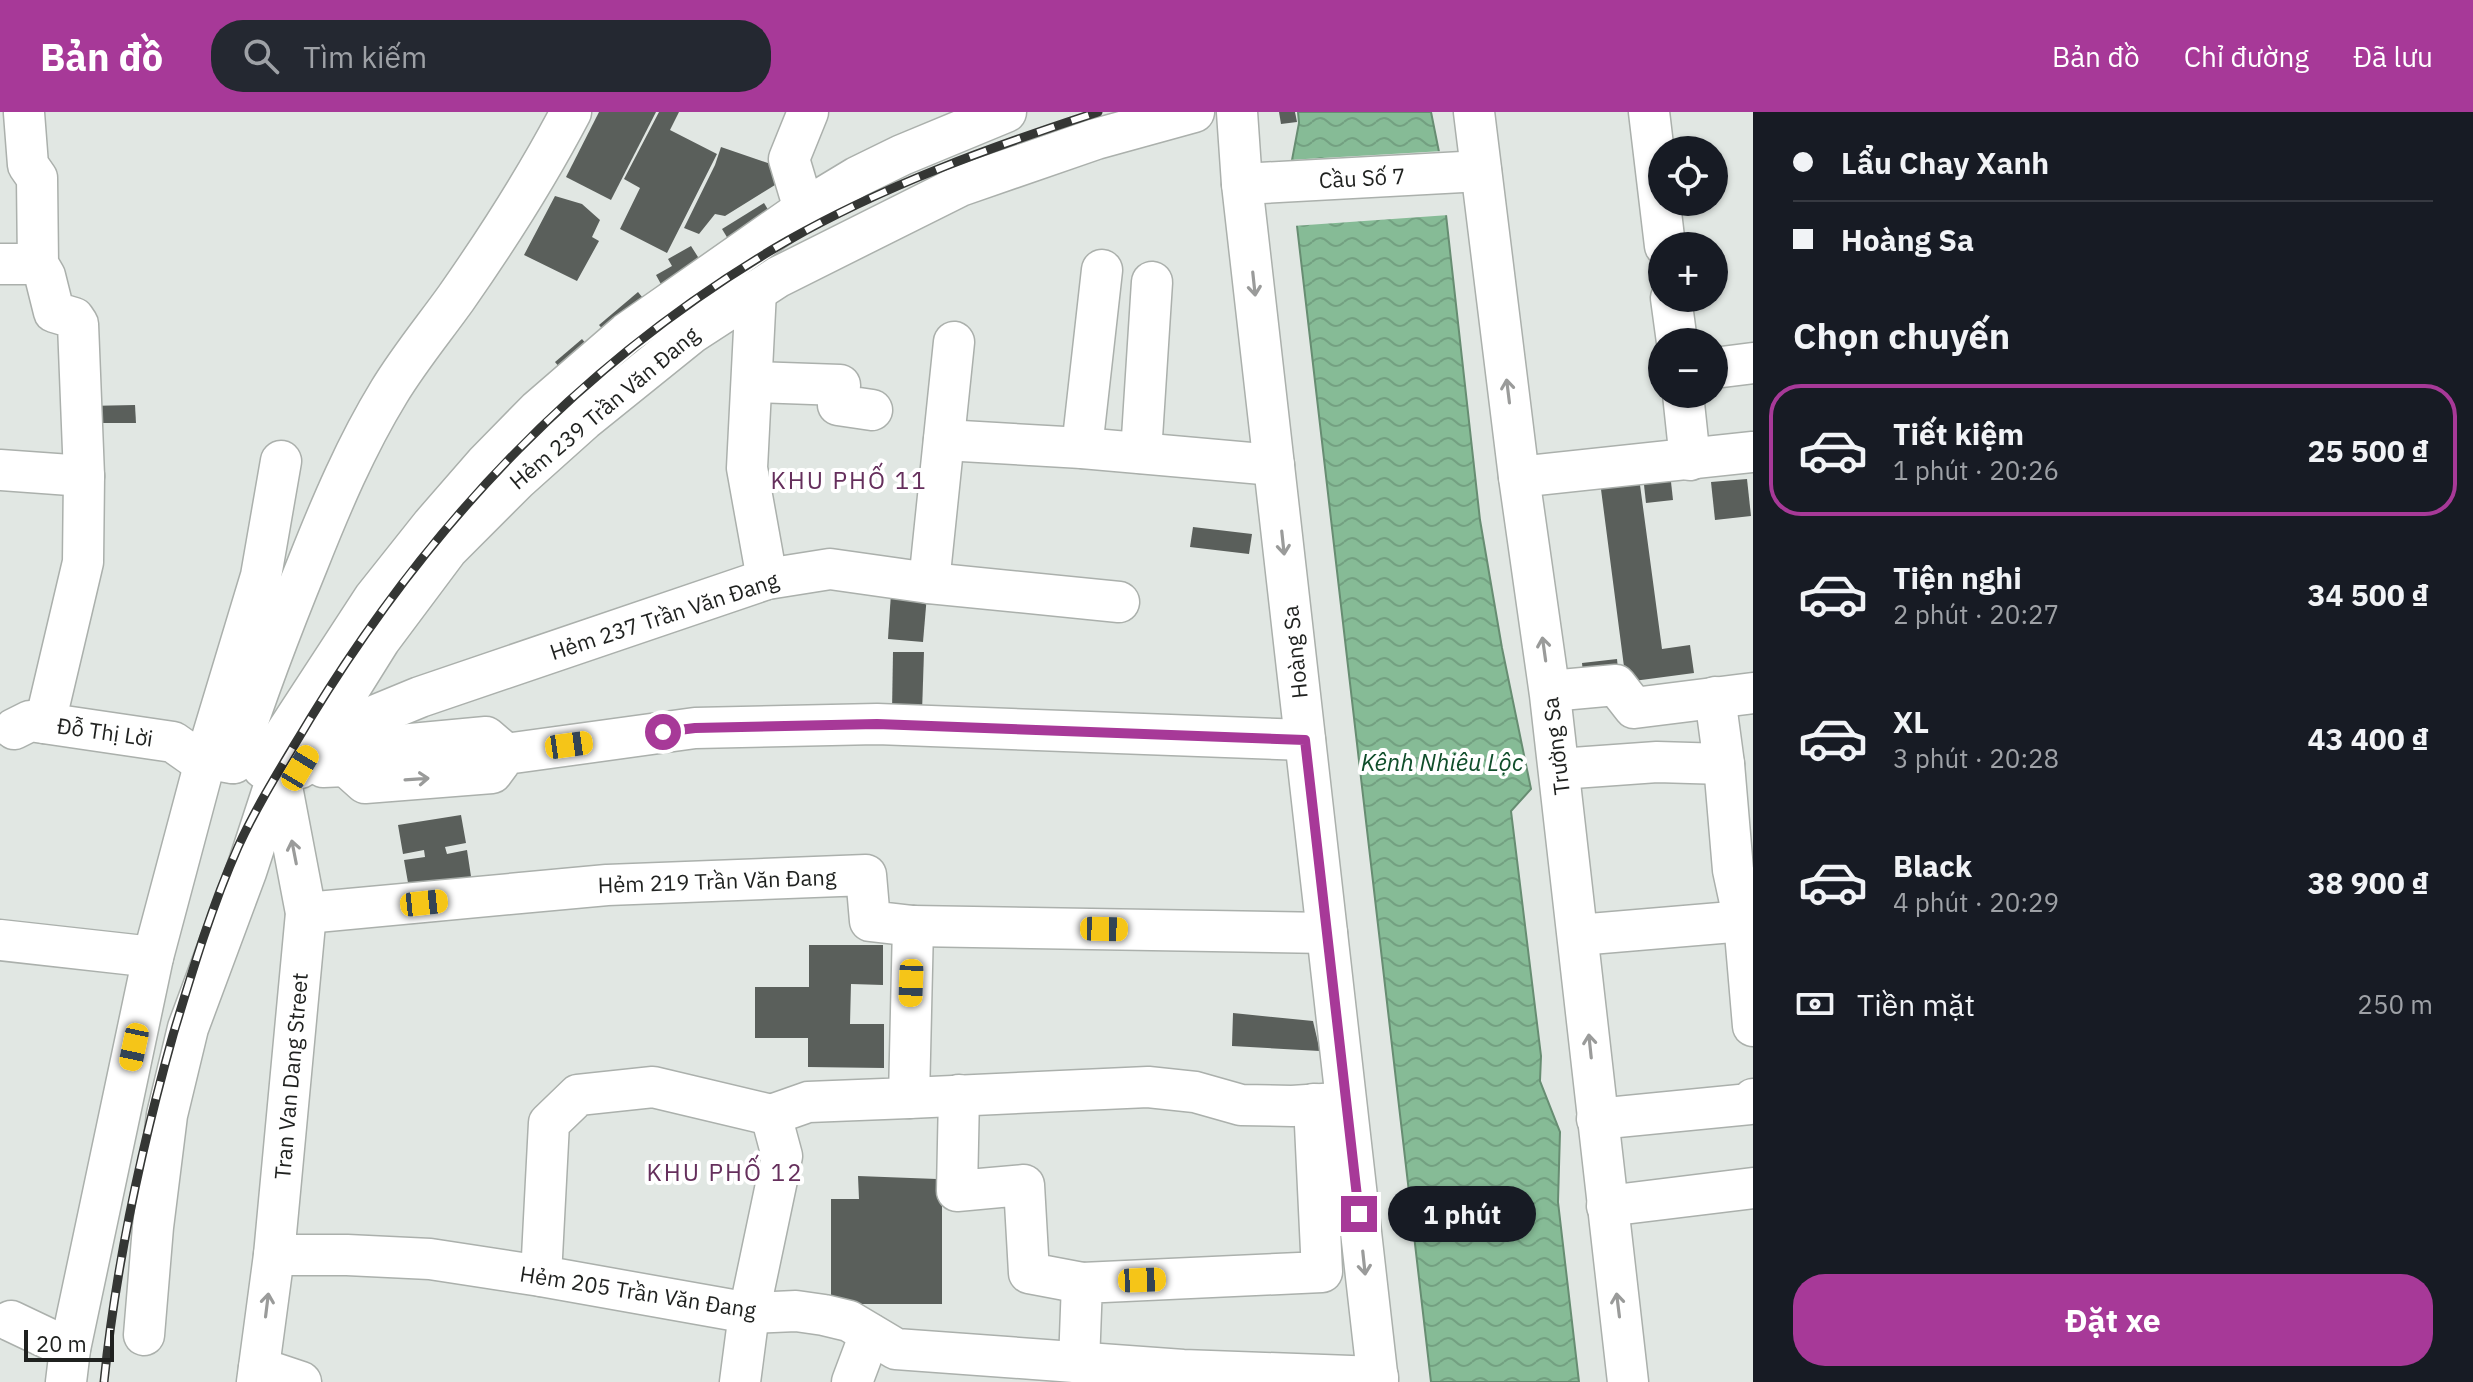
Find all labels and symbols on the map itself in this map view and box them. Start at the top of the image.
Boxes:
street label: Cầu Số 7 [1318,161,1406,194]
one-way arrow [1246,270,1261,297]
street label: Hẻm 239 Trần Văn Đang [503,320,705,495]
one-way arrow [1501,378,1516,405]
district label: KHU PHỐ 11 [770,462,928,496]
one-way arrow [1275,529,1290,556]
street label: Hẻm 237 Trần Văn Đang [546,565,782,666]
street label: Hoàng Sa [1275,604,1314,700]
one-way arrow [1536,637,1551,662]
street label: Trường Sa [1535,695,1576,797]
street label: Đỗ Thị Lời [55,710,155,753]
route start [645,714,681,750]
car [544,730,594,760]
car [277,741,323,795]
water label: Kênh Nhiêu Lộc [1361,746,1524,778]
one-way arrow [403,771,430,786]
one-way arrow [286,839,301,865]
street label: Hẻm 219 Trần Văn Ðang [597,862,837,899]
car [399,889,449,917]
car [1080,917,1128,941]
car [898,959,924,1007]
street label: Tran Van Dang Street [267,971,314,1181]
car [117,1021,151,1073]
one-way arrow [1582,1033,1597,1060]
district label: KHU PHỐ 12 [646,1154,804,1188]
callout: 1 phút [1387,1186,1535,1242]
route end [1341,1196,1377,1232]
one-way arrow [1357,1249,1372,1276]
street label: Hẻm 205 Trần Văn Ðang [518,1259,759,1325]
car [1118,1267,1166,1293]
one-way arrow [1611,1292,1626,1318]
one-way arrow [260,1293,275,1318]
scale bar [24,1326,114,1362]

